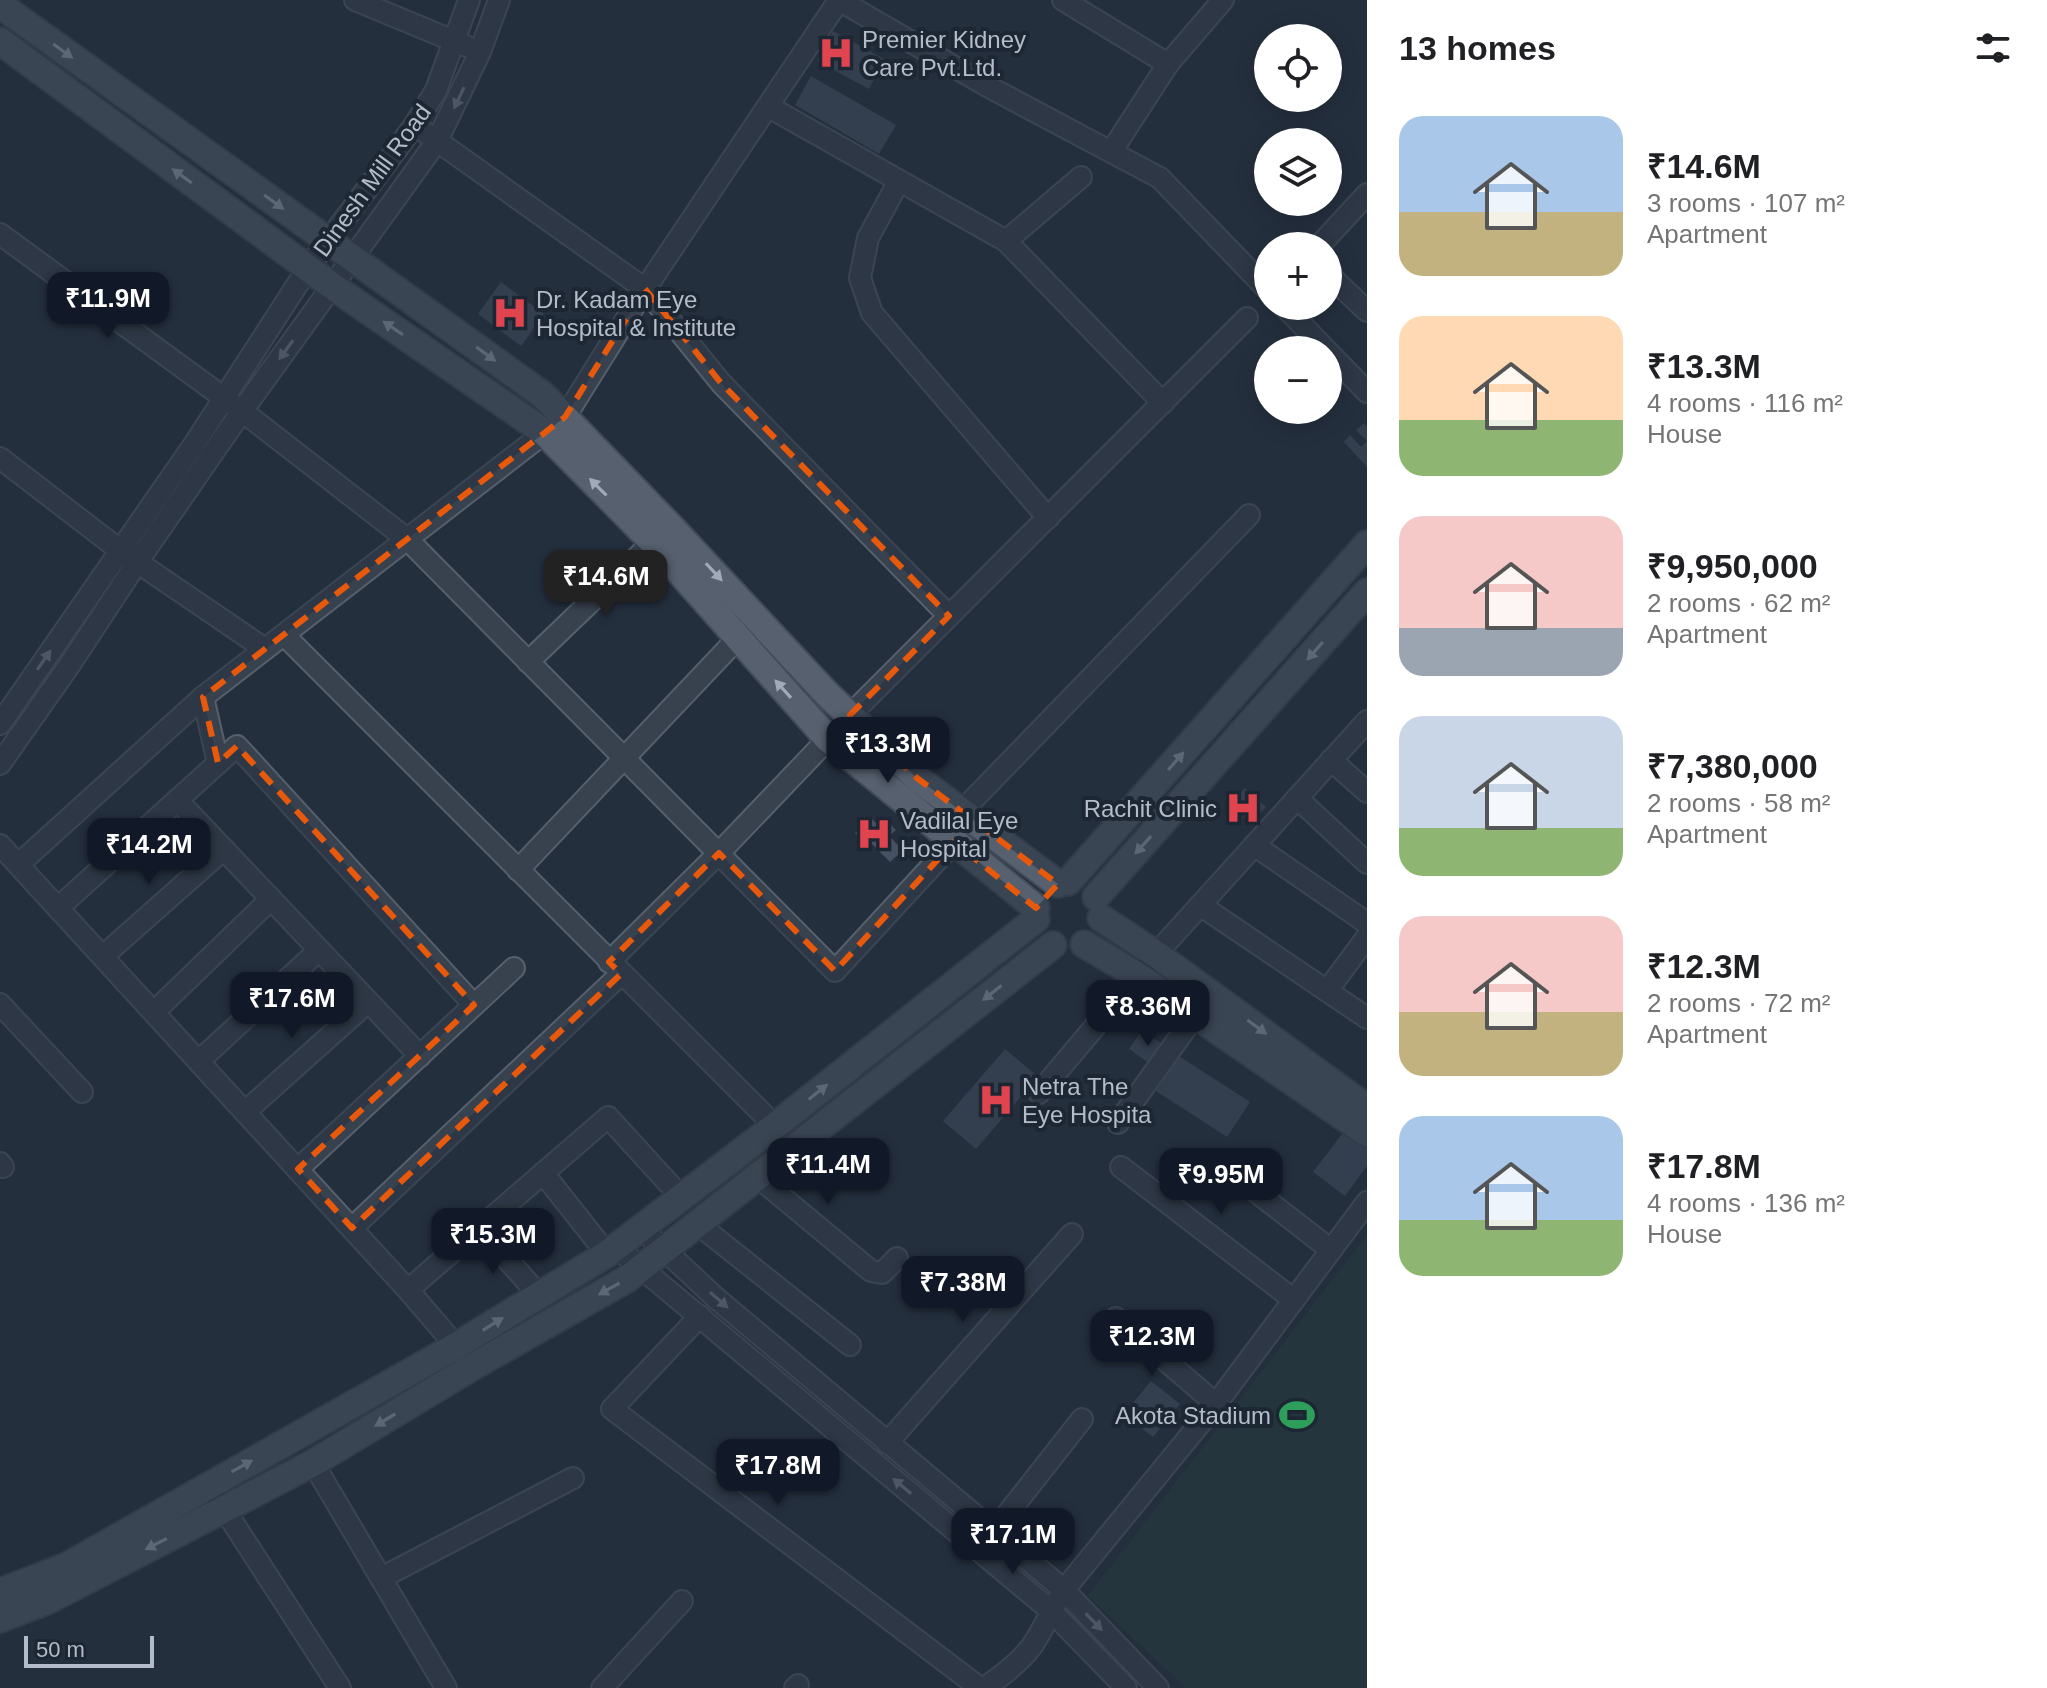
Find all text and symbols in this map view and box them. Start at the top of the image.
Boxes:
map controls [1254,24,1342,424]
button: locate [1254,24,1342,112]
place label: Premier Kidney Care Pvt.Ltd. [862,26,1026,81]
icon: filters [1971,26,2015,70]
text: 13 homes [1399,29,1556,67]
hospital icon: Premier Kidney Care Pvt.Ltd. [817,34,855,72]
one-way arrow [53,42,74,58]
one-way arrow [452,86,465,110]
street label: Dinesh Mill Road [308,99,436,261]
button: layers [1254,128,1342,216]
text: ₹14.6M [1647,147,1761,185]
icon: home [1463,148,1559,244]
one-way arrow [172,169,193,184]
text: 3 rooms · 107 m² [1647,188,1845,218]
one-way arrow [264,194,285,210]
text: Apartment [1647,219,1767,249]
button: + [1254,232,1342,320]
pin: ₹11.9M [43,272,173,340]
text: ₹11.9M [65,283,151,313]
place label: Dr. Kadam Eye Hospital & Institute [536,286,736,341]
hospital icon: Dr. Kadam Eye Hospital & Institute [491,294,529,332]
one-way arrow [382,321,404,336]
button: − [1254,336,1342,424]
one-way arrow [279,339,294,360]
one-way arrow [475,346,496,361]
text: ₹13.3M [1647,347,1761,385]
icon: home [1463,348,1559,444]
text: 4 rooms · 116 m² [1647,388,1843,418]
text: House [1647,419,1722,449]
one-way arrow [589,478,608,497]
text: ₹9,950,000 [1647,547,1818,585]
icon: home [1463,548,1559,644]
pin: ₹14.6M [541,550,671,618]
text: ₹14.6M [562,561,650,591]
one-way arrow [704,562,722,581]
text: 2 rooms · 62 m² [1647,588,1831,618]
text: Apartment [1647,619,1767,649]
one-way arrow [1307,641,1325,660]
one-way arrow [36,649,51,670]
one-way arrow [774,680,792,699]
pin: ₹13.3M [823,717,953,785]
text: ₹13.3M [844,728,932,758]
text: ₹7,380,000 [1647,747,1818,785]
icon: home [1463,748,1559,844]
one-way arrow [1166,751,1184,770]
text: 2 rooms · 58 m² [1647,788,1831,818]
hospital icon: Rachit Clinic [1224,789,1262,827]
place label: Rachit Clinic [1084,795,1217,822]
place label: Vadilal Eye Hospital [900,807,1018,862]
hospital icon: Vadilal Eye Hospital [855,815,893,853]
pin: ₹14.2M [84,818,214,886]
text: Apartment [1647,819,1767,849]
text: ₹14.2M [105,829,193,859]
one-way arrow [1135,835,1152,855]
text: ₹12.3M [1647,947,1761,985]
icon: home [1463,948,1559,1044]
pin: ₹17.6M [227,972,357,1040]
pin: ₹8.36M [1083,980,1213,1048]
text: ₹17.6M [248,983,336,1013]
one-way arrow [982,985,1002,1001]
text: 2 rooms · 72 m² [1647,988,1831,1018]
text: ₹8.36M [1104,991,1192,1021]
one-way arrow [1246,1019,1267,1035]
text: Apartment [1647,1019,1767,1049]
place label: Netra The Eye Hospita [1022,1073,1152,1128]
hospital icon: Netra The Eye Hospita [977,1081,1015,1119]
one-way arrow [808,1084,828,1101]
pin: ₹11.4M [763,1138,893,1206]
text: ₹17.8M [1647,1147,1761,1185]
pin: ₹9.95M [1156,1148,1286,1216]
icon: home [1463,1148,1559,1244]
text: ₹11.4M [785,1149,871,1179]
text: ₹9.95M [1177,1159,1265,1189]
text: 4 rooms · 136 m² [1647,1188,1845,1218]
pin: ₹15.3M [428,1208,558,1276]
text: ₹15.3M [449,1219,537,1249]
text: House [1647,1219,1722,1249]
pin: ₹7.38M [898,1256,1028,1324]
text: ₹7.38M [919,1267,1007,1297]
one-way arrow [598,1282,621,1296]
one-way arrow [709,1291,729,1308]
pin: ₹12.3M [1087,1310,1217,1378]
one-way arrow [482,1317,504,1331]
text: ₹12.3M [1108,1321,1196,1351]
sports icon: Akota Stadium [1278,1396,1316,1434]
place label: Akota Stadium [1115,1402,1271,1429]
one-way arrow [374,1412,396,1426]
pin: ₹17.8M [713,1439,843,1507]
text: ₹17.8M [734,1450,822,1480]
one-way arrow [231,1459,253,1473]
one-way arrow [892,1478,912,1495]
pin: ₹17.1M [948,1508,1078,1576]
text: ₹17.1M [969,1519,1057,1549]
one-way arrow [145,1537,168,1551]
one-way arrow [1085,1612,1103,1631]
scale bar [24,1632,154,1668]
text: 50 m [36,1637,85,1662]

